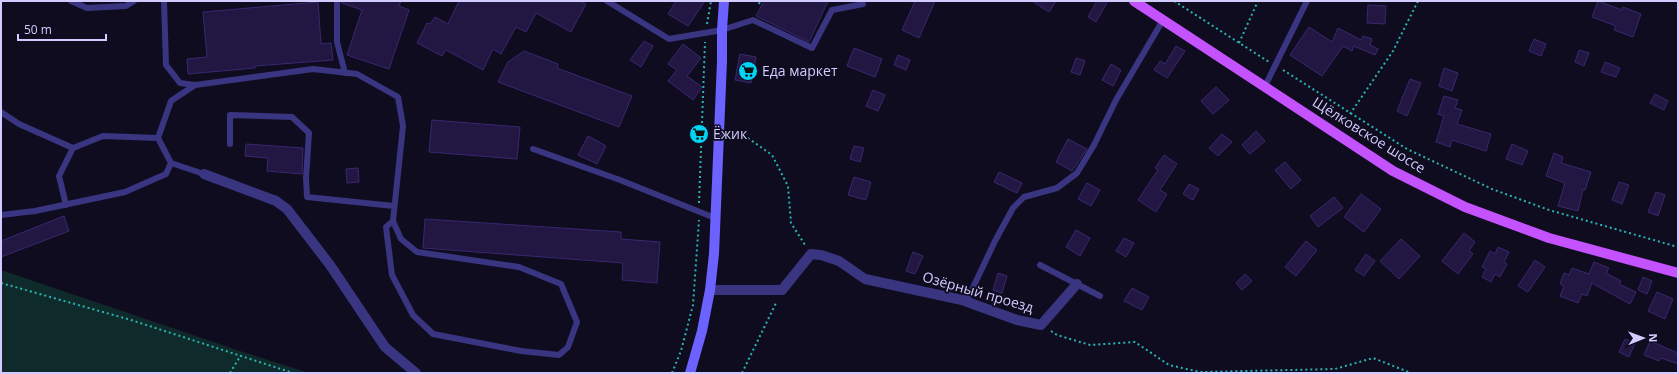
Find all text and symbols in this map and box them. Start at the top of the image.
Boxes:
scale bar [18,16,106,42]
text: 50 m [24,21,52,38]
supermarket icon: Еда маркет [737,60,759,82]
place label: Еда маркет [762,61,838,80]
street label: Щёлковское шоссе [1309,92,1430,177]
supermarket icon: Ёжик [688,123,710,145]
place label: Ёжик [713,124,748,143]
street label: Озёрный проезд [920,267,1036,316]
north arrow [1623,318,1663,358]
text: N [1646,333,1661,342]

